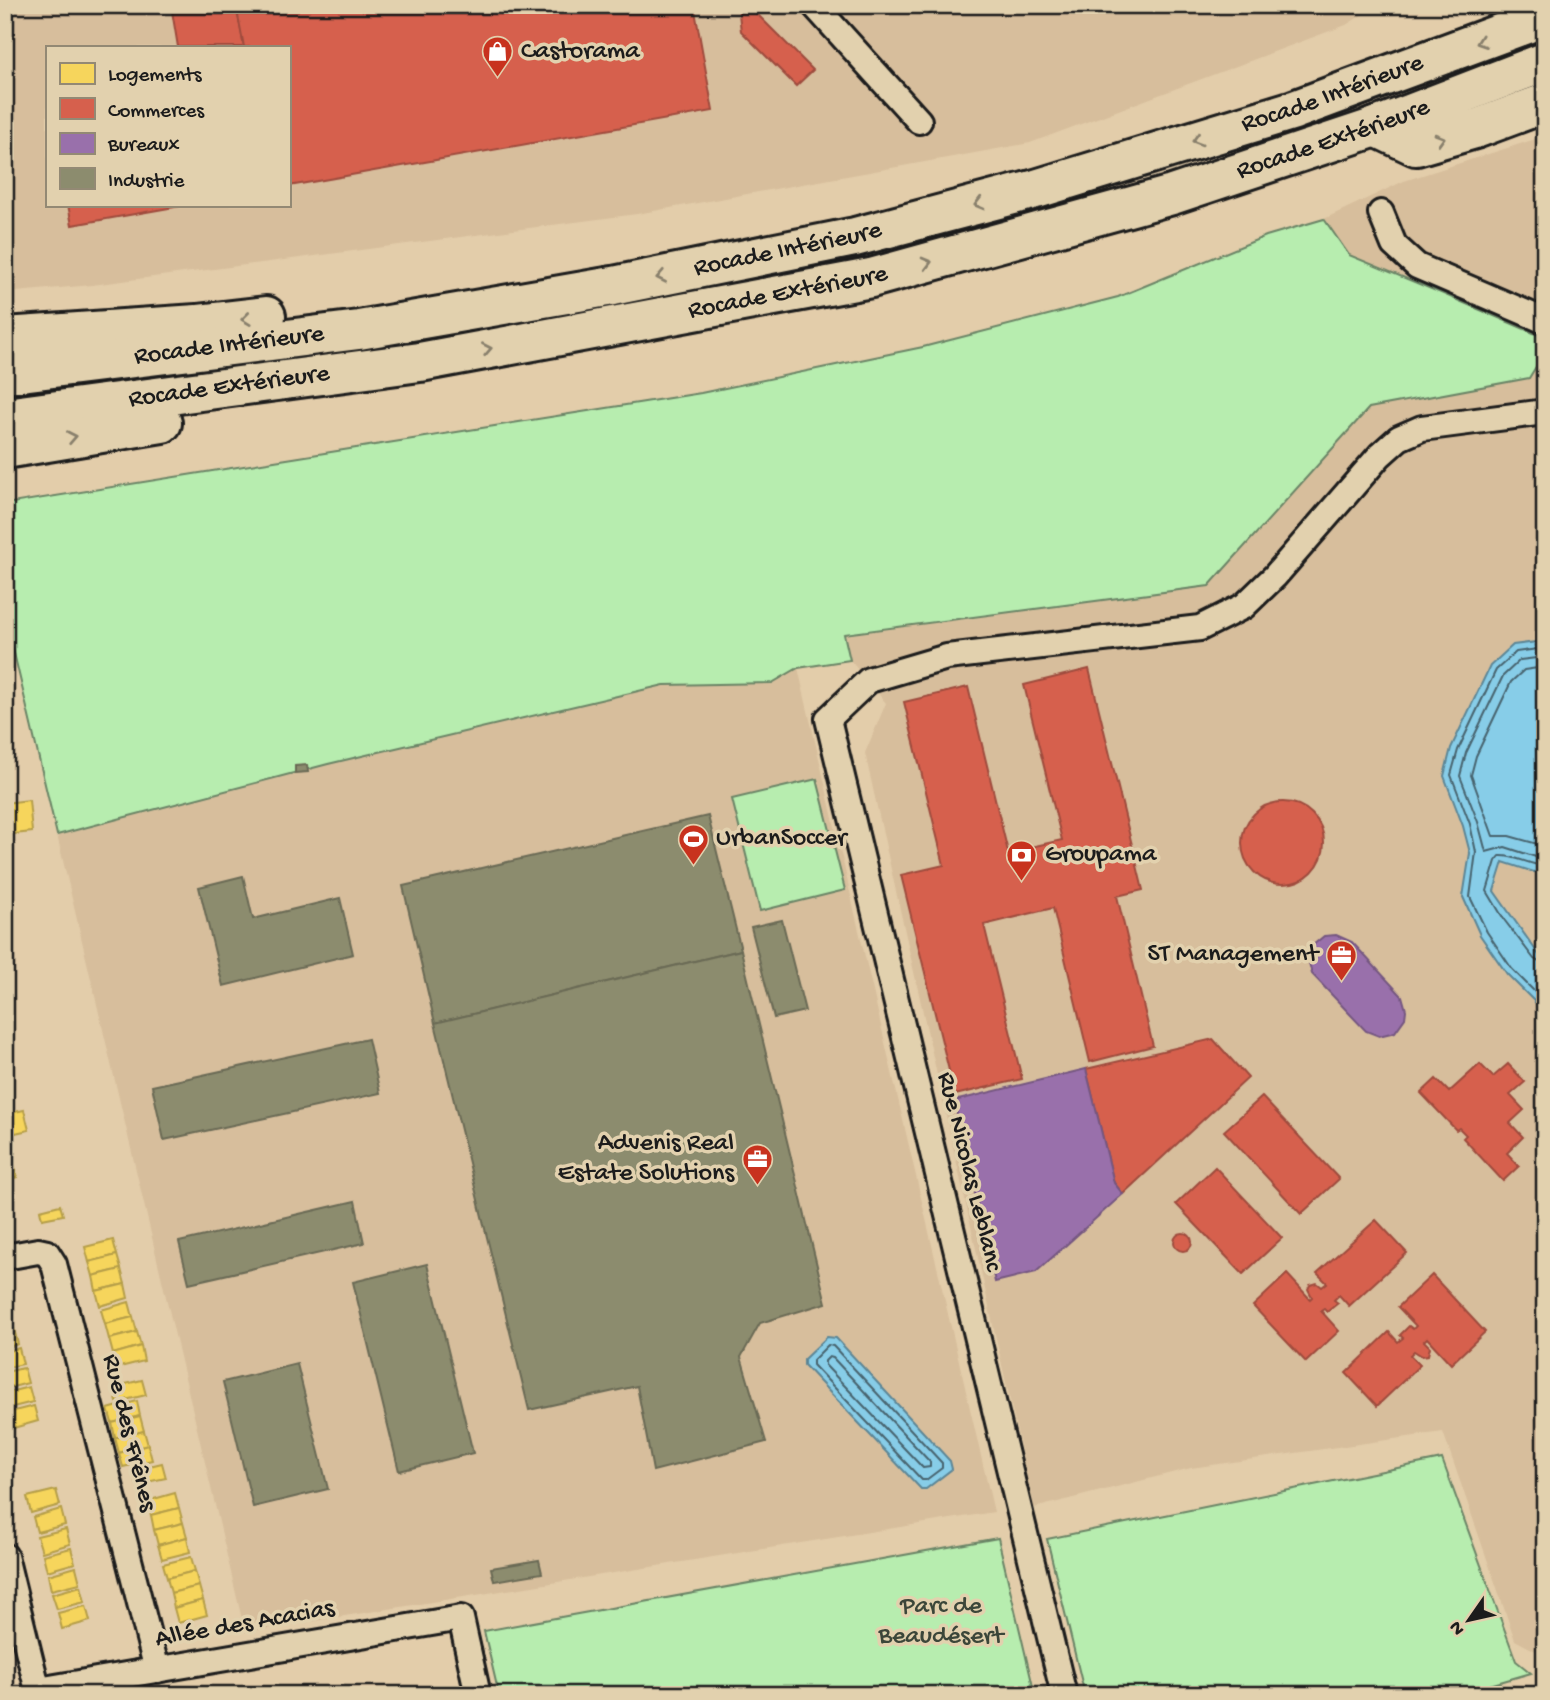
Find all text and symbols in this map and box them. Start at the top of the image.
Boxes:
one-way arrow [1476,33,1488,47]
shop icon: Castorama [481,35,515,79]
place label: Castorama [521,37,641,68]
legend [46,46,290,206]
street label: Rocade Intérieure [1238,48,1428,141]
text: Logements [108,64,203,89]
street label: Rocade Extérieure [1233,92,1435,188]
text: Commerces [108,100,205,125]
one-way arrow [1191,131,1203,146]
one-way arrow [1433,133,1445,147]
text: Bureaux [107,134,179,159]
text: Industrie [108,170,185,195]
one-way arrow [973,196,985,211]
street label: Rocade Intérieure [691,215,886,285]
one-way arrow [920,257,932,271]
street label: Rocade Extérieure [686,258,892,327]
one-way arrow [655,268,667,283]
one-way arrow [240,311,251,326]
street label: Rocade Intérieure [133,319,327,373]
one-way arrow [481,343,493,358]
street label: Rocade Extérieure [127,359,332,416]
one-way arrow [66,430,78,445]
sports icon: UrbanSoccer [676,822,710,866]
place label: UrbanSoccer [716,824,849,855]
bank icon: Groupama [1005,838,1039,882]
place label: Groupama [1045,840,1158,871]
office icon: ST Management [1324,938,1358,982]
place label: ST Management [1147,940,1320,971]
street label: Rue Nicolas Leblanc [928,1069,1008,1276]
place label: Advenis Real Estate Solutions [558,1129,735,1190]
office icon: Advenis Real Estate Solutions [740,1142,774,1186]
street label: Rue des Frênes [93,1351,163,1516]
north arrow [1434,1584,1504,1654]
park label: Parc de Beaudésert [878,1592,1006,1653]
street label: Allée des Acacias [153,1594,338,1656]
text: N [1445,1616,1471,1639]

